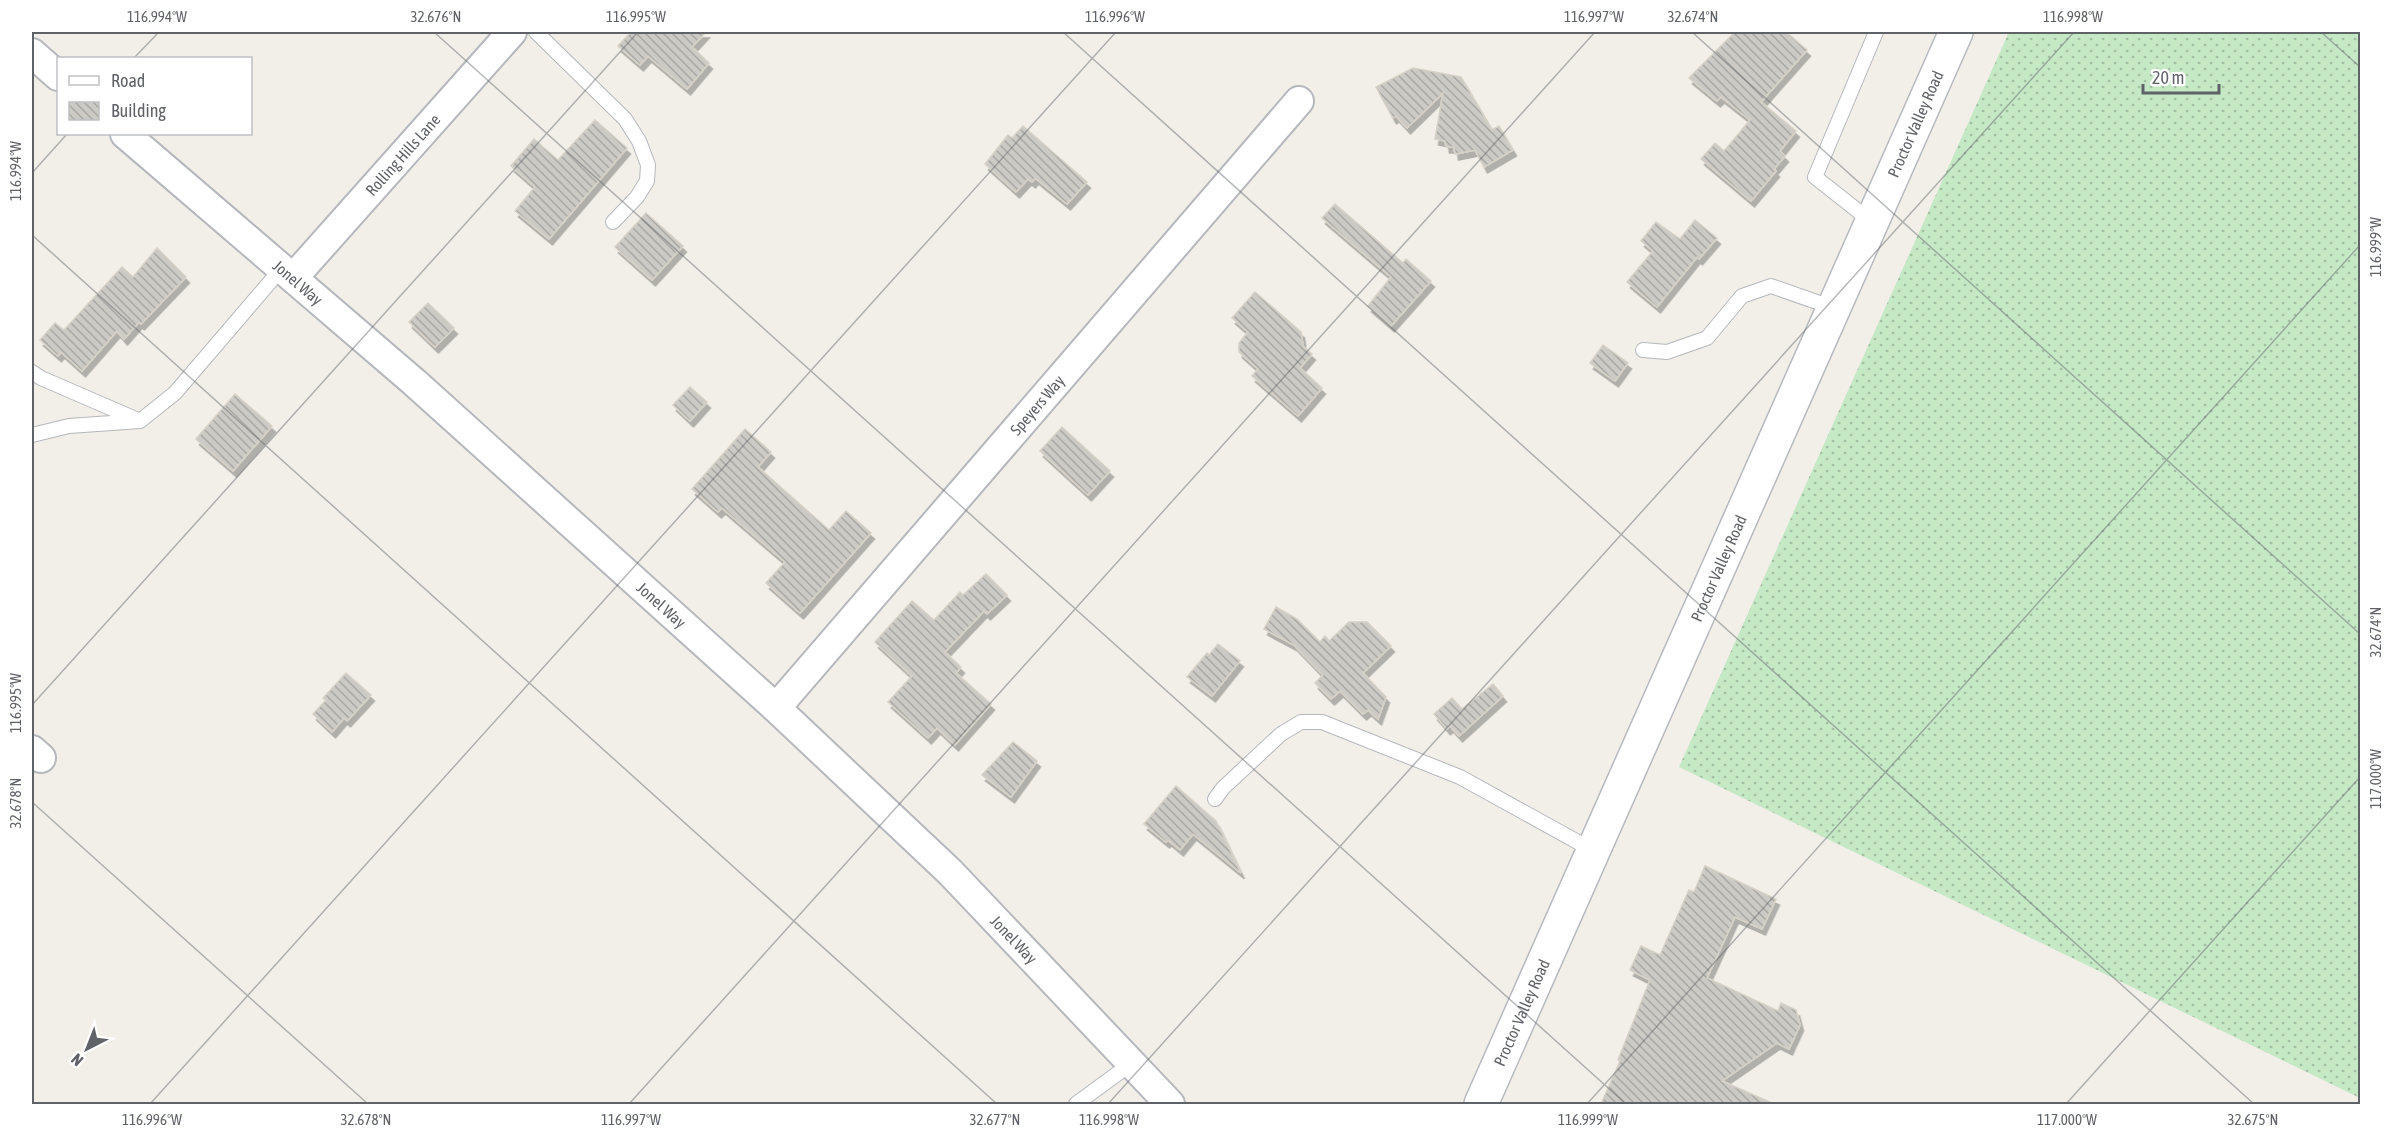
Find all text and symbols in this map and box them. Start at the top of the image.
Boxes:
text: 116.994°W [127,8,187,25]
text: 32.676°N [411,8,461,25]
text: 116.995°W [606,8,666,25]
text: 116.996°W [1085,8,1145,25]
text: 116.997°W [1564,8,1624,25]
text: 32.674°N [1668,8,1718,25]
text: 116.998°W [2043,8,2103,25]
legend [57,57,252,135]
scale bar [2143,57,2220,95]
text: 20 m [2152,67,2184,88]
street label: Proctor Valley Road [1884,68,1947,180]
text: Road [111,70,145,91]
text: Building [111,100,166,121]
street label: Rolling Hills Lane [362,110,444,199]
text: 116.994°W [7,141,24,201]
text: 116.999°W [2367,217,2384,277]
street label: Jonel Way [270,256,327,310]
street label: Speyers Way [1006,371,1069,438]
street label: Proctor Valley Road [1687,512,1750,624]
street label: Jonel Way [634,578,690,633]
text: 32.674°N [2367,607,2384,657]
text: 116.995°W [7,673,24,733]
text: 117.000°W [2367,749,2384,809]
text: 32.678°N [7,778,24,828]
street label: Jonel Way [987,912,1041,968]
street label: Proctor Valley Road [1490,957,1553,1069]
north arrow [57,1019,117,1079]
text: N [67,1050,86,1070]
text: 116.996°W [122,1111,182,1128]
text: 32.678°N [341,1111,391,1128]
text: 116.997°W [601,1111,661,1128]
text: 32.677°N [970,1111,1020,1128]
text: 116.998°W [1079,1111,1139,1128]
text: 116.999°W [1558,1111,1618,1128]
text: 117.000°W [2037,1111,2097,1128]
text: 32.675°N [2228,1111,2278,1128]

